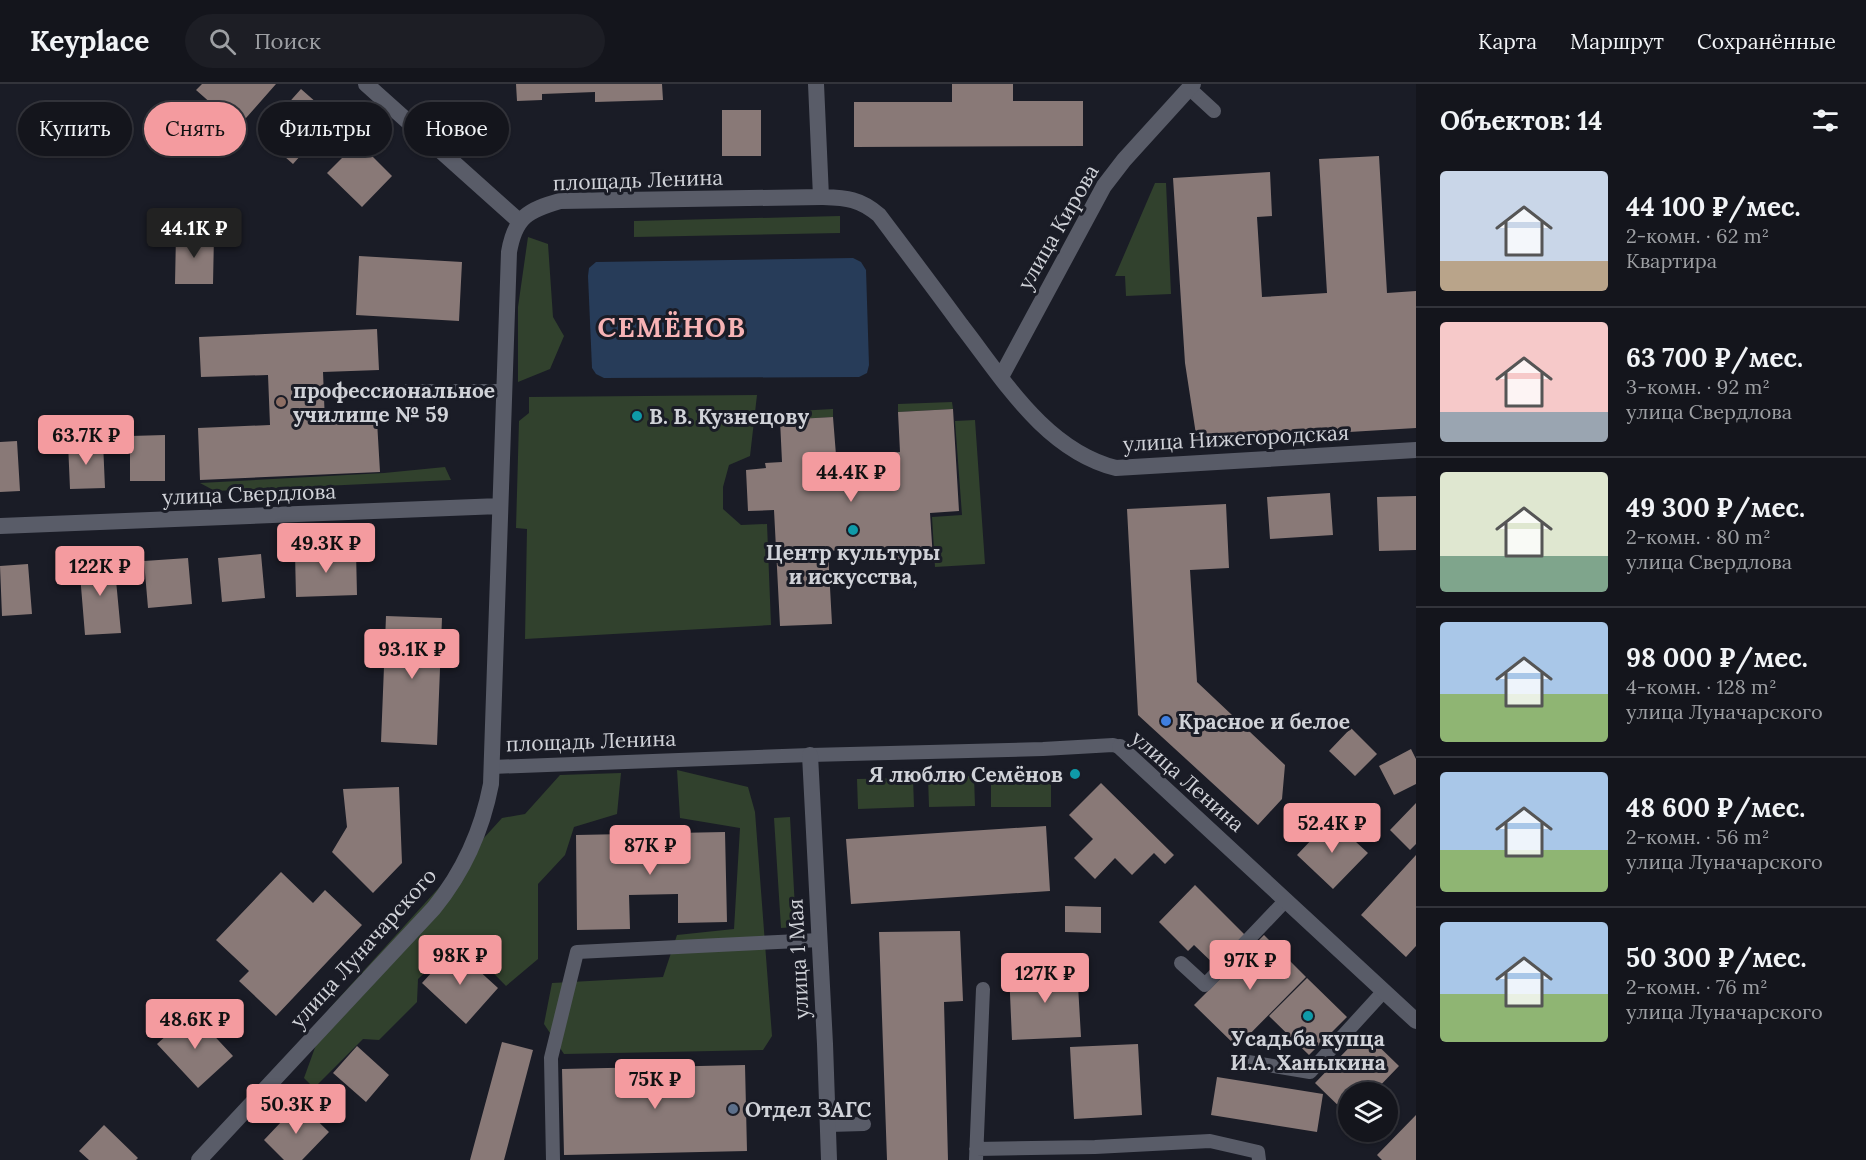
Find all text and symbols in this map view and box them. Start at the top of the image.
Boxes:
search box [185,14,605,68]
text: Keyplace [30,23,149,59]
icon: search [206,25,239,58]
text: Поиск [254,27,321,55]
text: Карта [1478,28,1537,55]
text: Маршрут [1570,28,1664,55]
text: Сохранённые [1697,28,1836,55]
chip: Купить [18,102,132,156]
chip: Снять [144,102,246,156]
chip: Фильтры [258,102,392,156]
chip: Новое [404,102,509,156]
text: Объектов: 14 [1440,104,1602,137]
icon: filters [1809,104,1842,137]
street label: улица Кирова [1011,159,1105,294]
street label: площадь Ленина [552,164,724,196]
text: 44 100 ₽/мес. [1626,190,1801,223]
icon: home [1488,195,1560,267]
pin: 44.1K ₽ [139,208,249,259]
text: 44.1K ₽ [161,215,227,240]
text: 2-комн. · 62 m² [1626,223,1769,248]
text: Квартира [1626,248,1717,273]
district label: СЕМЁНОВ [598,310,746,344]
text: 63 700 ₽/мес. [1626,341,1803,374]
icon: home [1488,346,1560,418]
text: 3-комн. · 92 m² [1626,374,1770,399]
place label: профессиональное училище № 59 [293,377,495,428]
marker: профессиональное училище № 59 [274,395,288,409]
text: улица Свердлова [1626,399,1792,424]
place label: В. В. Кузнецову [649,403,809,430]
marker: В. В. Кузнецову [630,409,644,423]
pin: 63.7K ₽ [31,415,141,466]
street label: улица Нижегородская [1122,419,1350,457]
text: 63.7K ₽ [52,422,120,447]
pin: 44.4K ₽ [796,452,906,503]
text: 44.4K ₽ [816,459,886,484]
street label: улица Свердлова [161,477,337,511]
text: 49 300 ₽/мес. [1626,491,1805,524]
icon: home [1488,496,1560,568]
pin: 49.3K ₽ [271,523,381,574]
marker: Центр культуры и искусства, [846,523,860,537]
text: 2-комн. · 80 m² [1626,524,1771,549]
text: 49.3K ₽ [291,530,361,555]
place label: Центр культуры и искусства, [766,539,940,590]
pin: 122K ₽ [51,546,149,597]
text: улица Свердлова [1626,549,1792,574]
text: 122K ₽ [69,553,131,578]
pin: 93.1K ₽ [357,629,467,680]
text: 93.1K ₽ [378,636,446,661]
text: 98 000 ₽/мес. [1626,641,1808,674]
icon: home [1488,646,1560,718]
text: 4-комн. · 128 m² [1626,674,1777,699]
text: улица Луначарского [1626,699,1823,724]
place label: Красное и белое [1178,708,1350,735]
marker: Красное и белое [1159,714,1173,728]
street label: улица Ленина [1126,724,1250,838]
street label: площадь Ленина [505,725,677,757]
place label: Я люблю Семёнов [868,761,1063,788]
marker: Я люблю Семёнов [1068,767,1082,781]
text: 48 600 ₽/мес. [1626,791,1805,824]
icon: home [1488,796,1560,868]
pin: 52.4K ₽ [1277,803,1387,854]
text: 52.4K ₽ [1298,810,1366,835]
text: 2-комн. · 56 m² [1626,824,1769,849]
pin: 87K ₽ [608,825,692,876]
text: 87K ₽ [624,832,676,857]
text: улица Луначарского [1626,849,1823,874]
street label: улица Луначарского [284,862,442,1034]
street label: улица 1 Мая [781,898,815,1020]
pin: 98K ₽ [418,935,502,986]
pin: 97K ₽ [1208,940,1292,991]
text: 50 300 ₽/мес. [1626,941,1806,974]
text: 98K ₽ [433,942,487,967]
icon: home [1488,946,1560,1018]
text: 97K ₽ [1224,947,1276,972]
pin: 127K ₽ [996,953,1094,1004]
text: 127K ₽ [1015,960,1075,985]
text: 2-комн. · 76 m² [1626,974,1768,999]
pin: 48.6K ₽ [140,999,250,1050]
text: улица Луначарского [1626,999,1823,1024]
text: 48.6K ₽ [160,1006,230,1031]
marker: Усадьба купца И.А. Ханыкина [1301,1009,1315,1023]
place label: Усадьба купца И.А. Ханыкина [1230,1025,1386,1076]
pin: 75K ₽ [613,1059,697,1110]
text: 75K ₽ [629,1066,681,1091]
map controls [1338,1082,1398,1142]
button: layers [1338,1082,1398,1142]
pin: 50.3K ₽ [241,1084,351,1135]
text: 50.3K ₽ [261,1091,331,1116]
place label: Отдел ЗАГС [745,1096,872,1123]
marker: Отдел ЗАГС [726,1102,740,1116]

